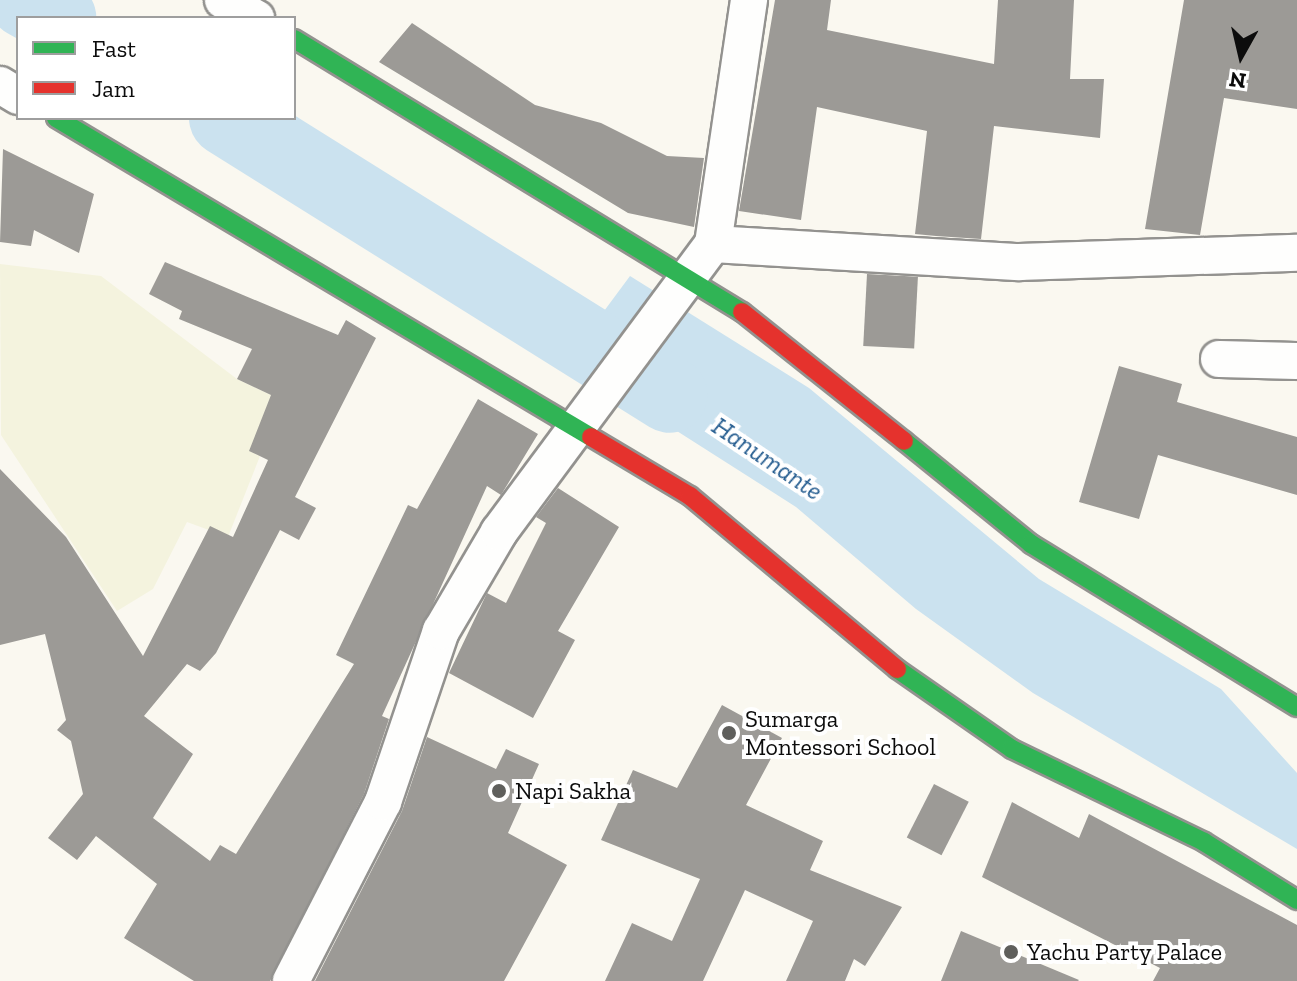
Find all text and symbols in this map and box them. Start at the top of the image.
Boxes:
legend [16,16,296,120]
north arrow [1201,16,1281,96]
text: Fast [92,34,136,63]
text: N [1227,66,1248,95]
text: Jam [92,74,135,103]
water label: Hanumante [706,411,828,507]
place label: Sumarga Montessori School [745,705,936,761]
marker: Sumarga Montessori School [720,724,738,742]
place label: Napi Sakha [515,777,631,805]
marker: Napi Sakha [490,782,508,800]
place label: Yachu Party Palace [1027,938,1223,966]
marker: Yachu Party Palace [1002,943,1020,961]

